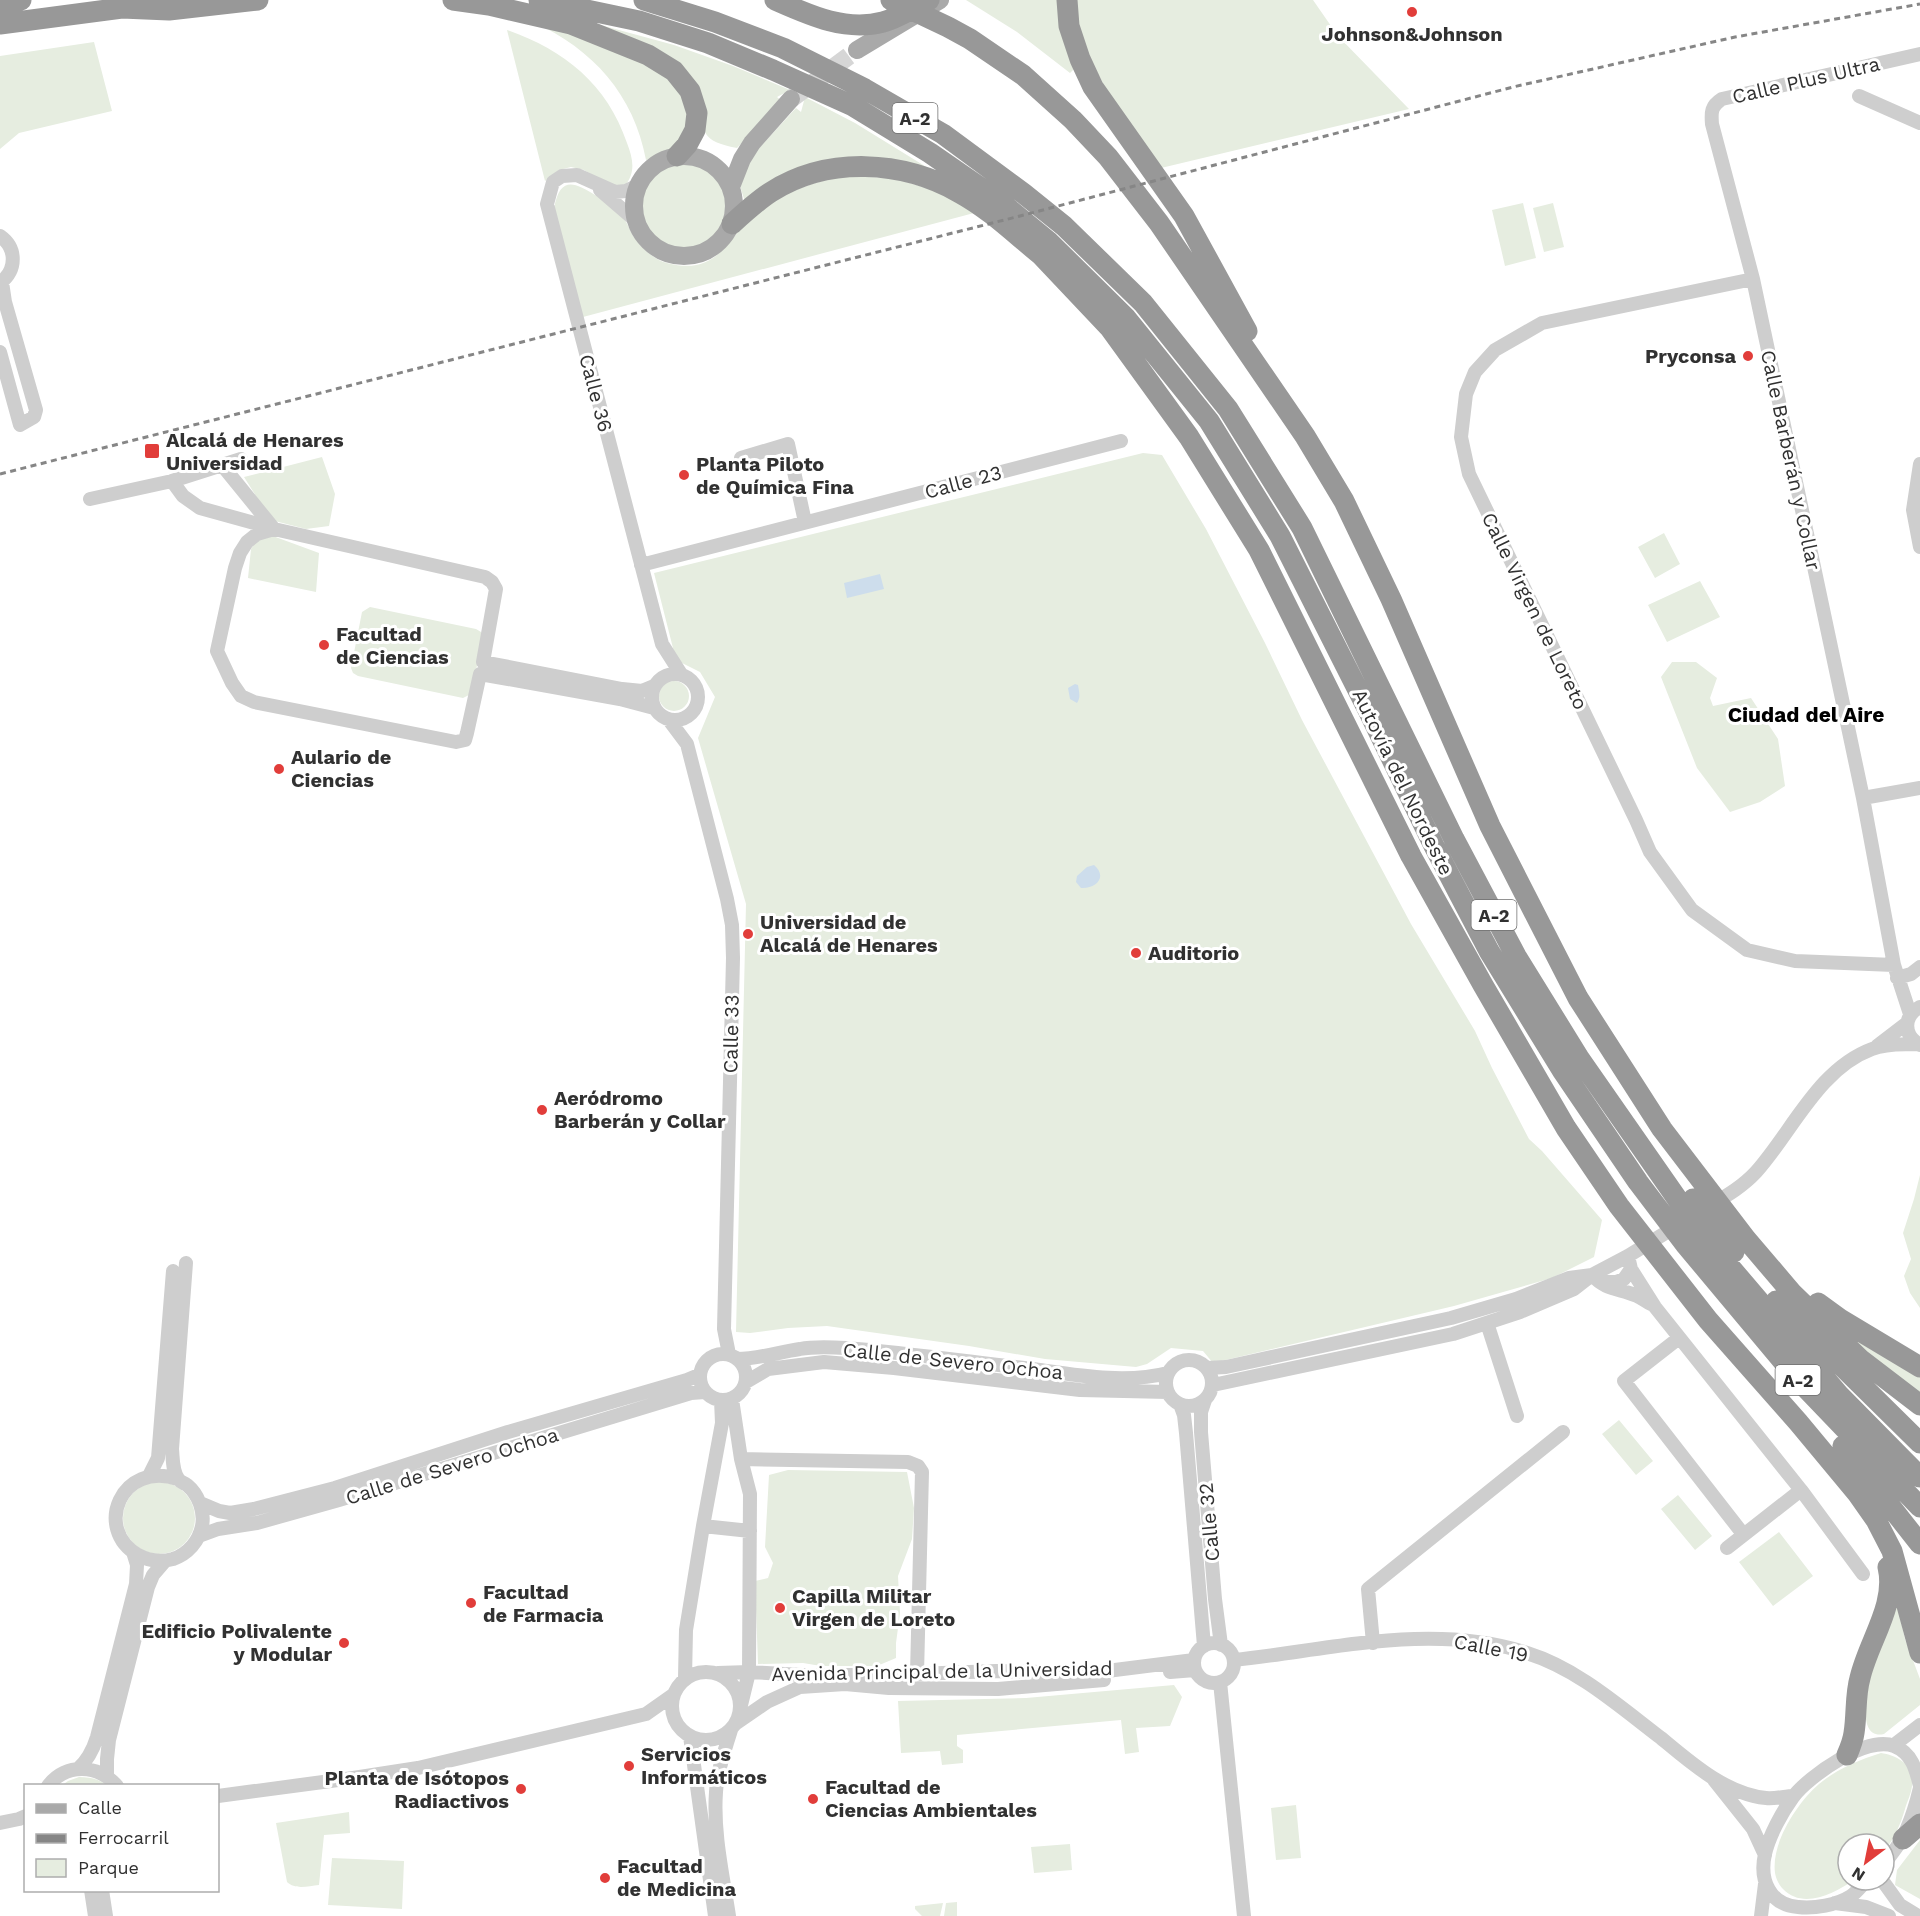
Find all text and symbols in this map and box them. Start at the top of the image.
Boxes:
marker: Johnson&Johnson [1405,5,1419,19]
place label: Johnson&Johnson [1321,22,1503,46]
street label: Calle Plus Ultra [1730,51,1882,109]
road number: A-2 [892,103,938,133]
place label: Pryconsa [1645,344,1736,368]
street label: Calle Barberán y Collar [1756,348,1826,572]
marker: Pryconsa [1741,349,1755,363]
street label: Calle 36 [574,352,618,434]
place label: Alcalá de Henares Universidad [166,428,344,475]
marker: Alcalá de Henares Universidad [143,442,161,460]
place label: Planta Piloto de Química Fina [696,452,854,499]
street label: Calle 23 [922,460,1004,504]
marker: Planta Piloto de Química Fina [677,468,691,482]
street label: Calle Virgen de Loreto [1477,509,1593,713]
place label: Facultad de Ciencias [336,622,449,669]
marker: Facultad de Ciencias [317,638,331,652]
street label: Autovía del Nordeste [1347,685,1459,879]
district label: Ciudad del Aire [1728,702,1884,727]
place label: Aulario de Ciencias [291,745,391,792]
marker: Aulario de Ciencias [272,762,286,776]
road number: A-2 [1472,900,1516,930]
place label: Universidad de Alcalá de Henares [760,910,938,957]
marker: Universidad de Alcalá de Henares [741,927,755,941]
place label: Auditorio [1148,941,1239,965]
marker: Auditorio [1129,946,1143,960]
street label: Calle 33 [718,994,744,1074]
place label: Aeródromo Barberán y Collar [554,1086,726,1133]
marker: Aeródromo Barberán y Collar [535,1103,549,1117]
street label: Calle de Severo Ochoa [842,1338,1064,1384]
road number: A-2 [1776,1365,1820,1395]
street label: Calle de Severo Ochoa [343,1422,561,1510]
street label: Calle 32 [1194,1482,1224,1562]
place label: Facultad de Farmacia [483,1580,604,1627]
place label: Capilla Militar Virgen de Loreto [792,1584,955,1631]
marker: Facultad de Farmacia [464,1596,478,1610]
marker: Capilla Militar Virgen de Loreto [773,1601,787,1615]
place label: Edificio Polivalente y Modular [141,1619,332,1666]
street label: Calle 19 [1452,1629,1530,1667]
marker: Edificio Polivalente y Modular [337,1636,351,1650]
street label: Avenida Principal de la Universidad [771,1656,1113,1686]
place label: Servicios Informáticos [641,1742,767,1789]
marker: Servicios Informáticos [622,1759,636,1773]
place label: Planta de Isótopos Radiactivos [324,1766,509,1813]
place label: Facultad de Ciencias Ambientales [825,1775,1037,1822]
marker: Planta de Isótopos Radiactivos [514,1782,528,1796]
legend [24,1784,219,1892]
marker: Facultad de Ciencias Ambientales [806,1792,820,1806]
text: Calle [78,1797,122,1818]
text: Ferrocarril [78,1827,169,1848]
north arrow [1836,1832,1896,1892]
place label: Facultad de Medicina [617,1854,736,1901]
text: Parque [78,1857,139,1878]
text: N [1848,1863,1868,1885]
marker: Facultad de Medicina [598,1871,612,1885]

